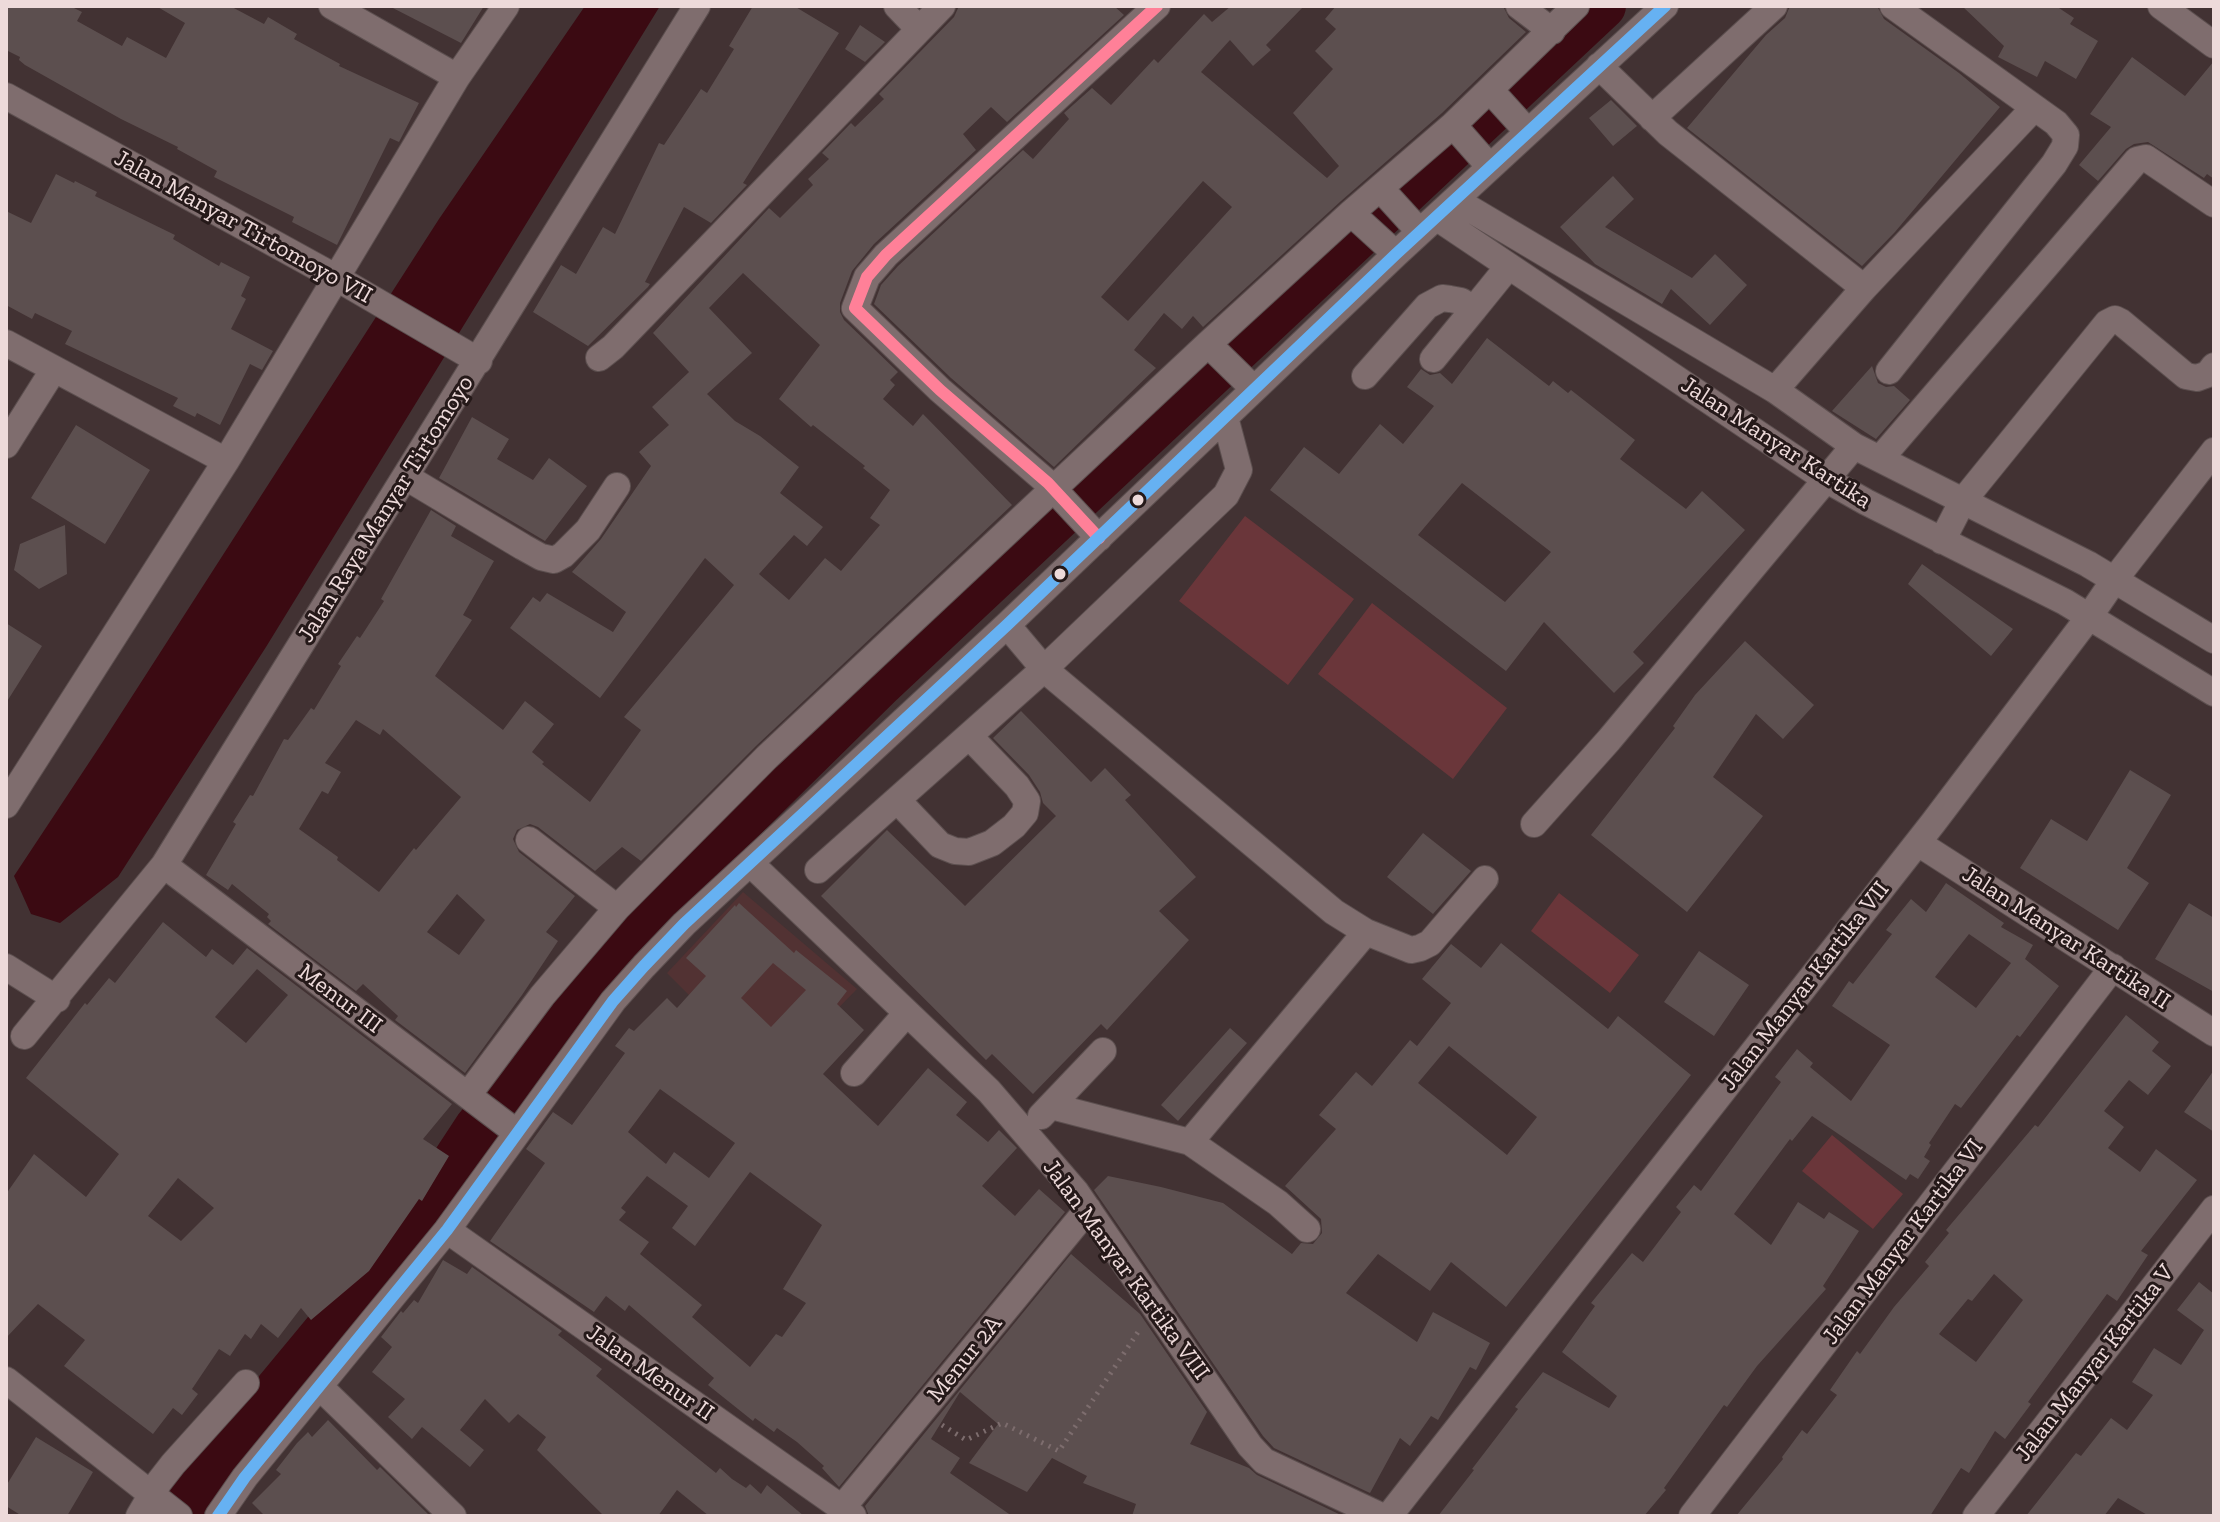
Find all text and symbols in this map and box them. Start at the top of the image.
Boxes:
street label: Jalan Manyar Tirtomoyo VII [109,144,377,310]
street label: Jalan Raya Manyar Tirtomoyo [292,370,480,648]
street label: Jalan Manyar Kartika [1676,371,1876,515]
unlabelled marker [1130,492,1146,508]
unlabelled marker [1052,566,1068,582]
street label: Jalan Manyar Kartika II [1957,860,2175,1016]
street label: Jalan Manyar Kartika VII [1714,876,1896,1096]
street label: Menur III [292,958,388,1040]
street label: Jalan Manyar Kartika VI [1816,1134,1990,1350]
street label: Jalan Manyar Kartika VIII [1036,1154,1216,1386]
street label: Jalan Manyar Kartika V [2009,1259,2181,1467]
street label: Menur 2A [922,1310,1008,1408]
street label: Jalan Menur II [581,1318,719,1428]

